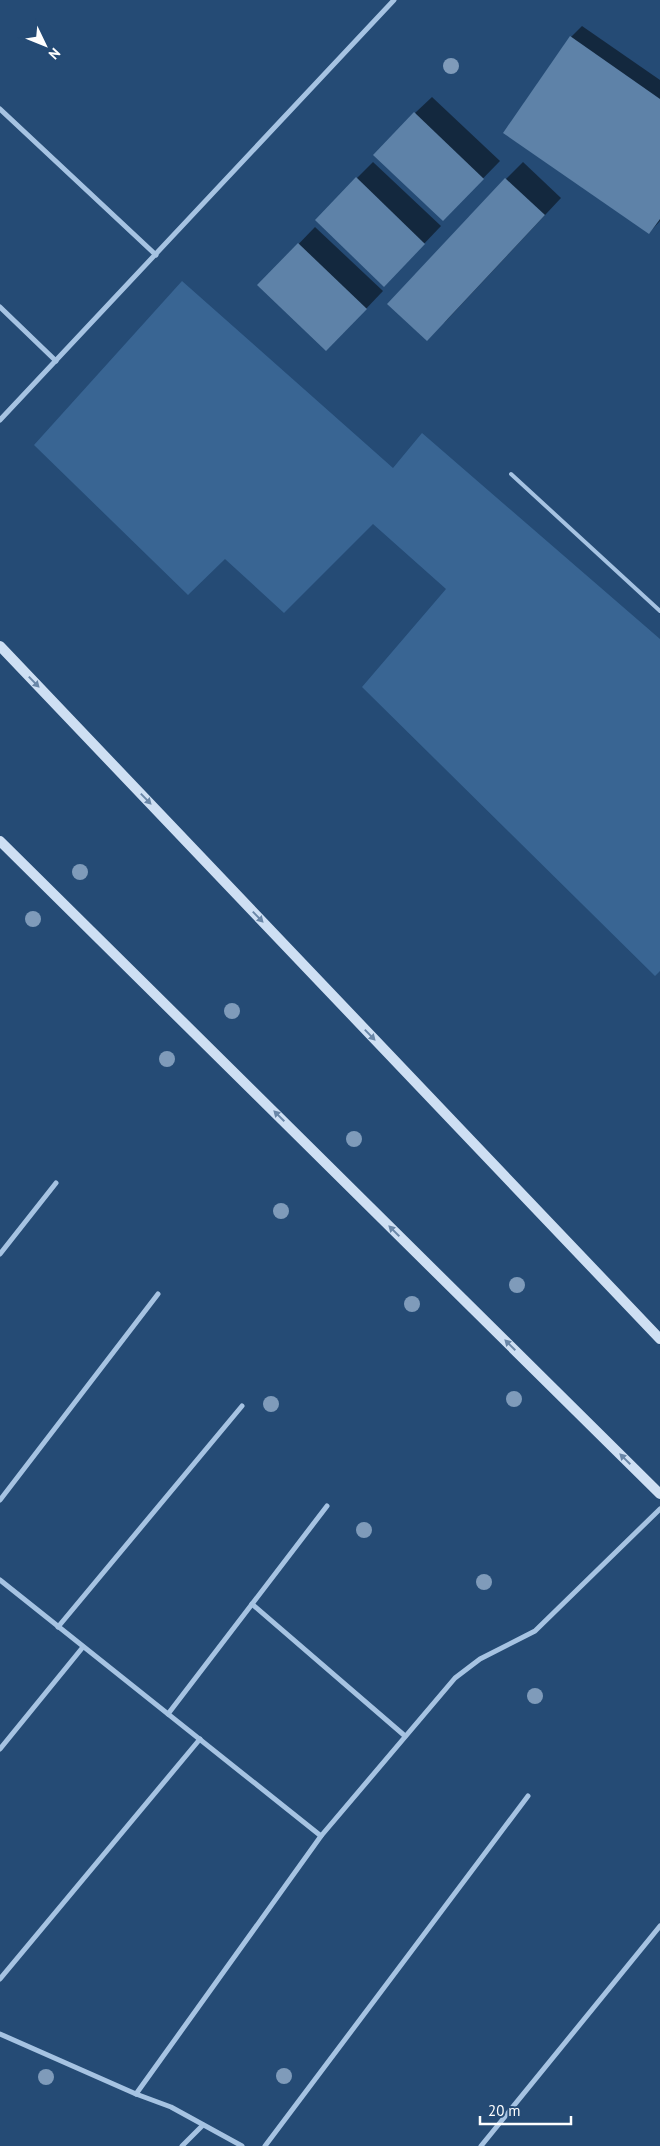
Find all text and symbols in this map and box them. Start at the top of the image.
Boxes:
north arrow [20,20,70,70]
text: N [45,44,64,63]
one-way arrow [28,675,40,687]
one-way arrow [140,793,152,805]
one-way arrow [252,911,264,923]
one-way arrow [364,1028,376,1040]
one-way arrow [273,1111,285,1123]
one-way arrow [389,1225,401,1237]
one-way arrow [504,1339,516,1351]
one-way arrow [620,1453,632,1465]
scale bar [480,2094,571,2126]
text: 20 m [488,2101,521,2120]

